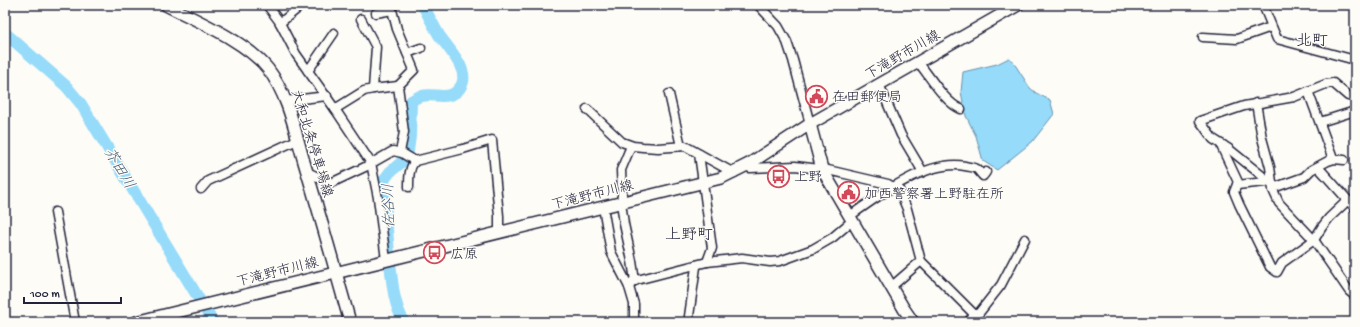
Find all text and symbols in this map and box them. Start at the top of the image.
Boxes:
street label: 下滝野市川線 [863,28,944,85]
district label: 北町 [1296,32,1328,52]
public building icon: 在田郵便局 [803,83,829,109]
street label: 大和北条停車場線 [286,88,335,200]
place label: 在田郵便局 [832,90,902,107]
water label: 芥田川 [99,145,138,193]
bus stop icon: 上野 [766,163,792,189]
place label: 上野 [794,170,822,187]
street label: 下滝野市川線 [550,178,635,215]
public building icon: 加西警察署上野駐在所 [835,180,861,206]
water label: 佐谷川 [380,183,400,229]
place label: 加西警察署上野駐在所 [864,187,1004,204]
district label: 上野町 [665,226,713,246]
bus stop icon: 広原 [422,240,448,266]
place label: 広原 [450,247,478,264]
street label: 下滝野市川線 [235,255,320,292]
scale bar [24,279,121,305]
text: 100 m [29,288,60,302]

